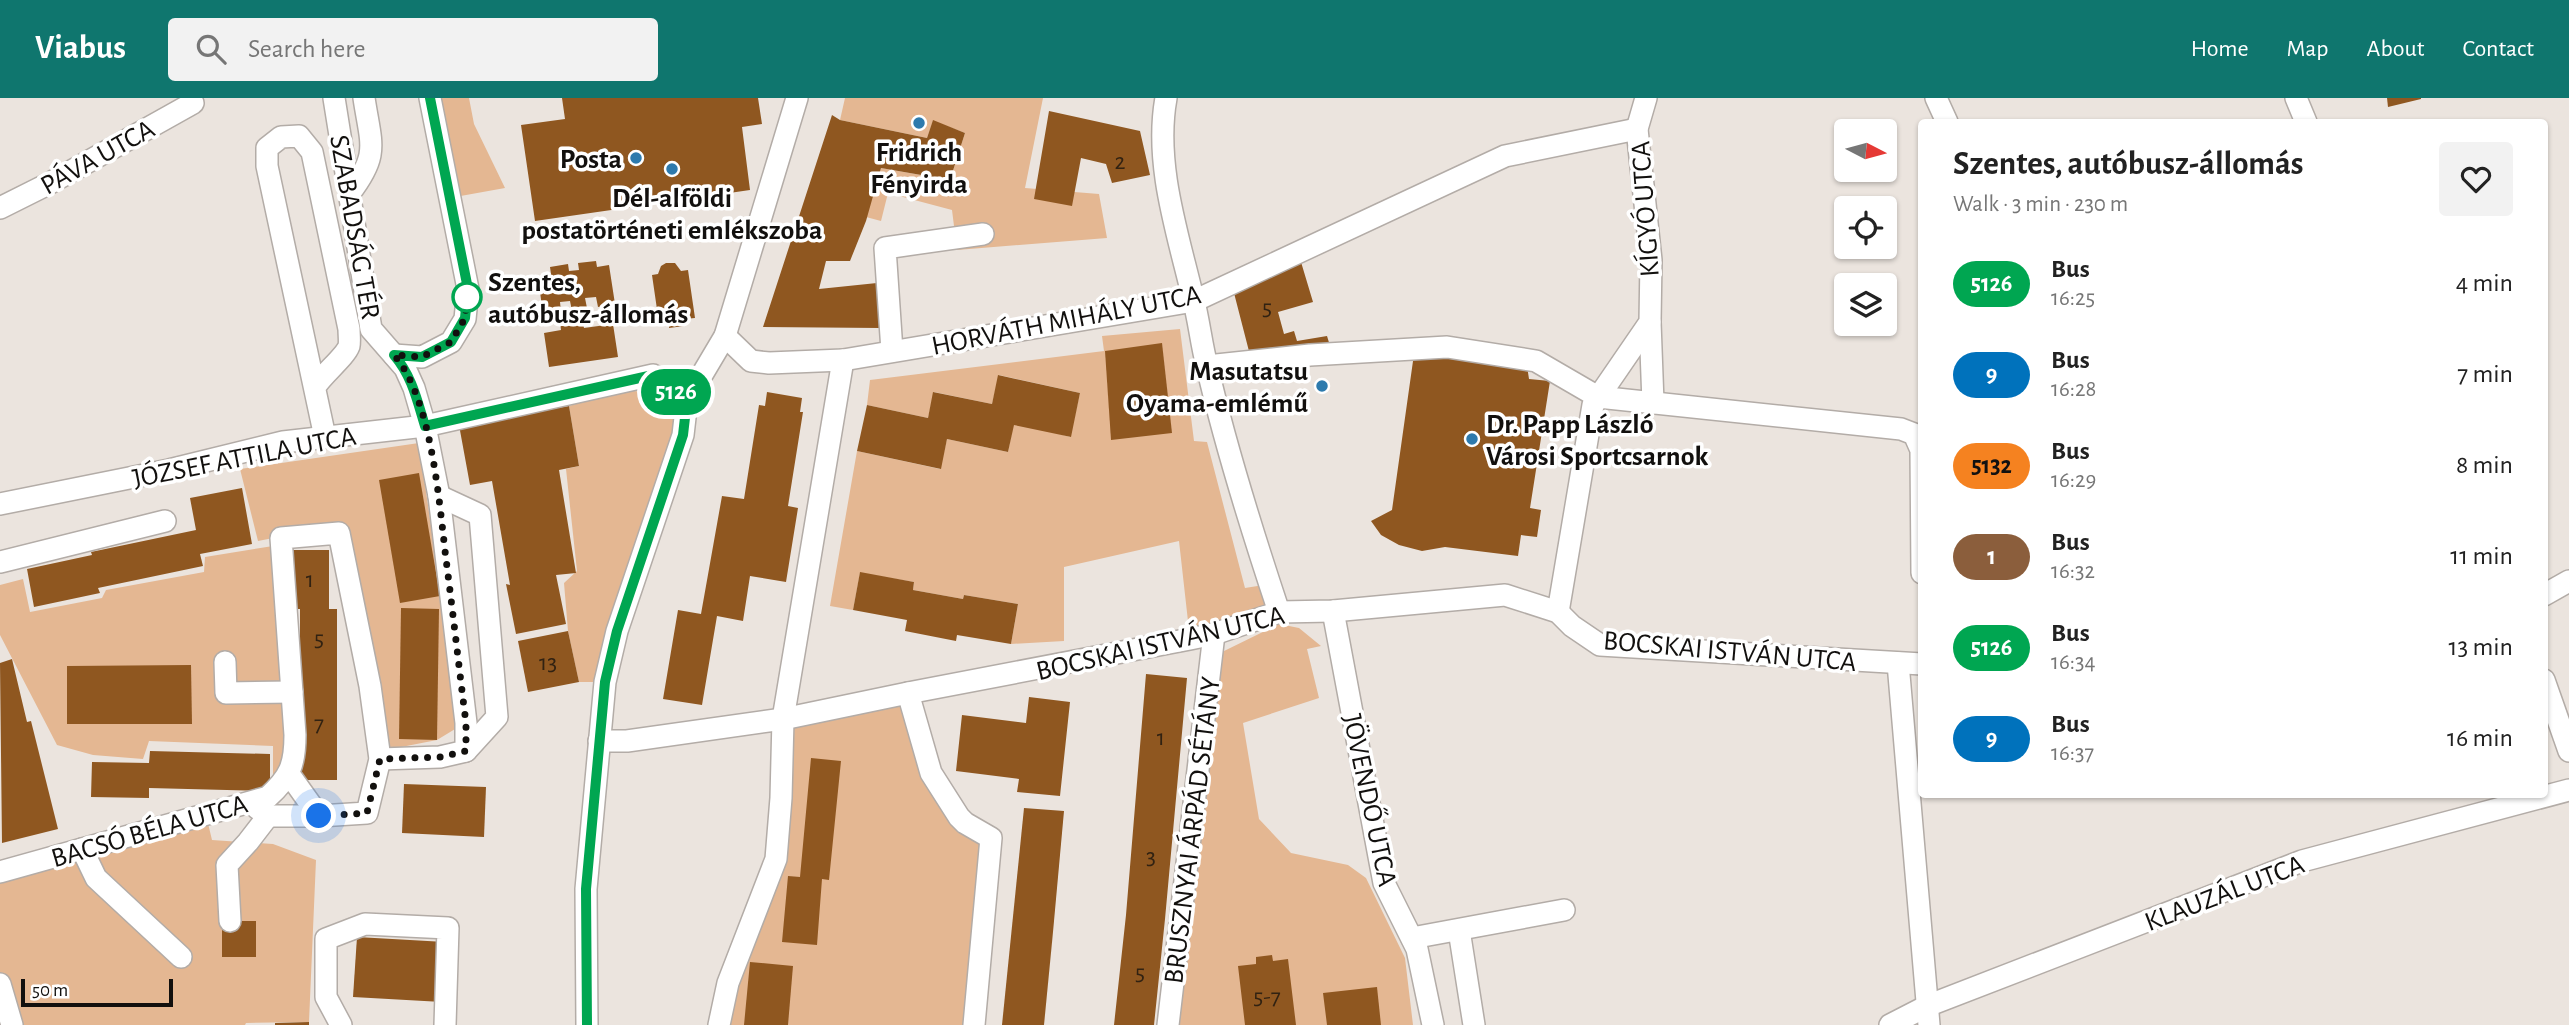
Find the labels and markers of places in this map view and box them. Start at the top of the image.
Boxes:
marker: Fridrich Fényirda [911,115,927,131]
place label: Fridrich Fényirda [870,139,968,199]
place label: Posta [560,146,622,174]
marker: Posta [628,150,644,166]
marker: Dél-alföldi postatörténeti emlékszoba [664,161,680,177]
place label: Dél-alföldi postatörténeti emlékszoba [522,185,822,245]
place label: Szentes, autóbusz-állomás [488,269,688,329]
marker: Szentes, autóbusz-állomás [452,282,482,312]
place label: Masutatsu Oyama-emlémű [1126,358,1308,418]
marker: Masutatsu Oyama-emlémű [1314,378,1330,394]
place label: Dr. Papp László Városi Sportcsarnok [1486,411,1708,471]
marker: Dr. Papp László Városi Sportcsarnok [1464,431,1480,447]

